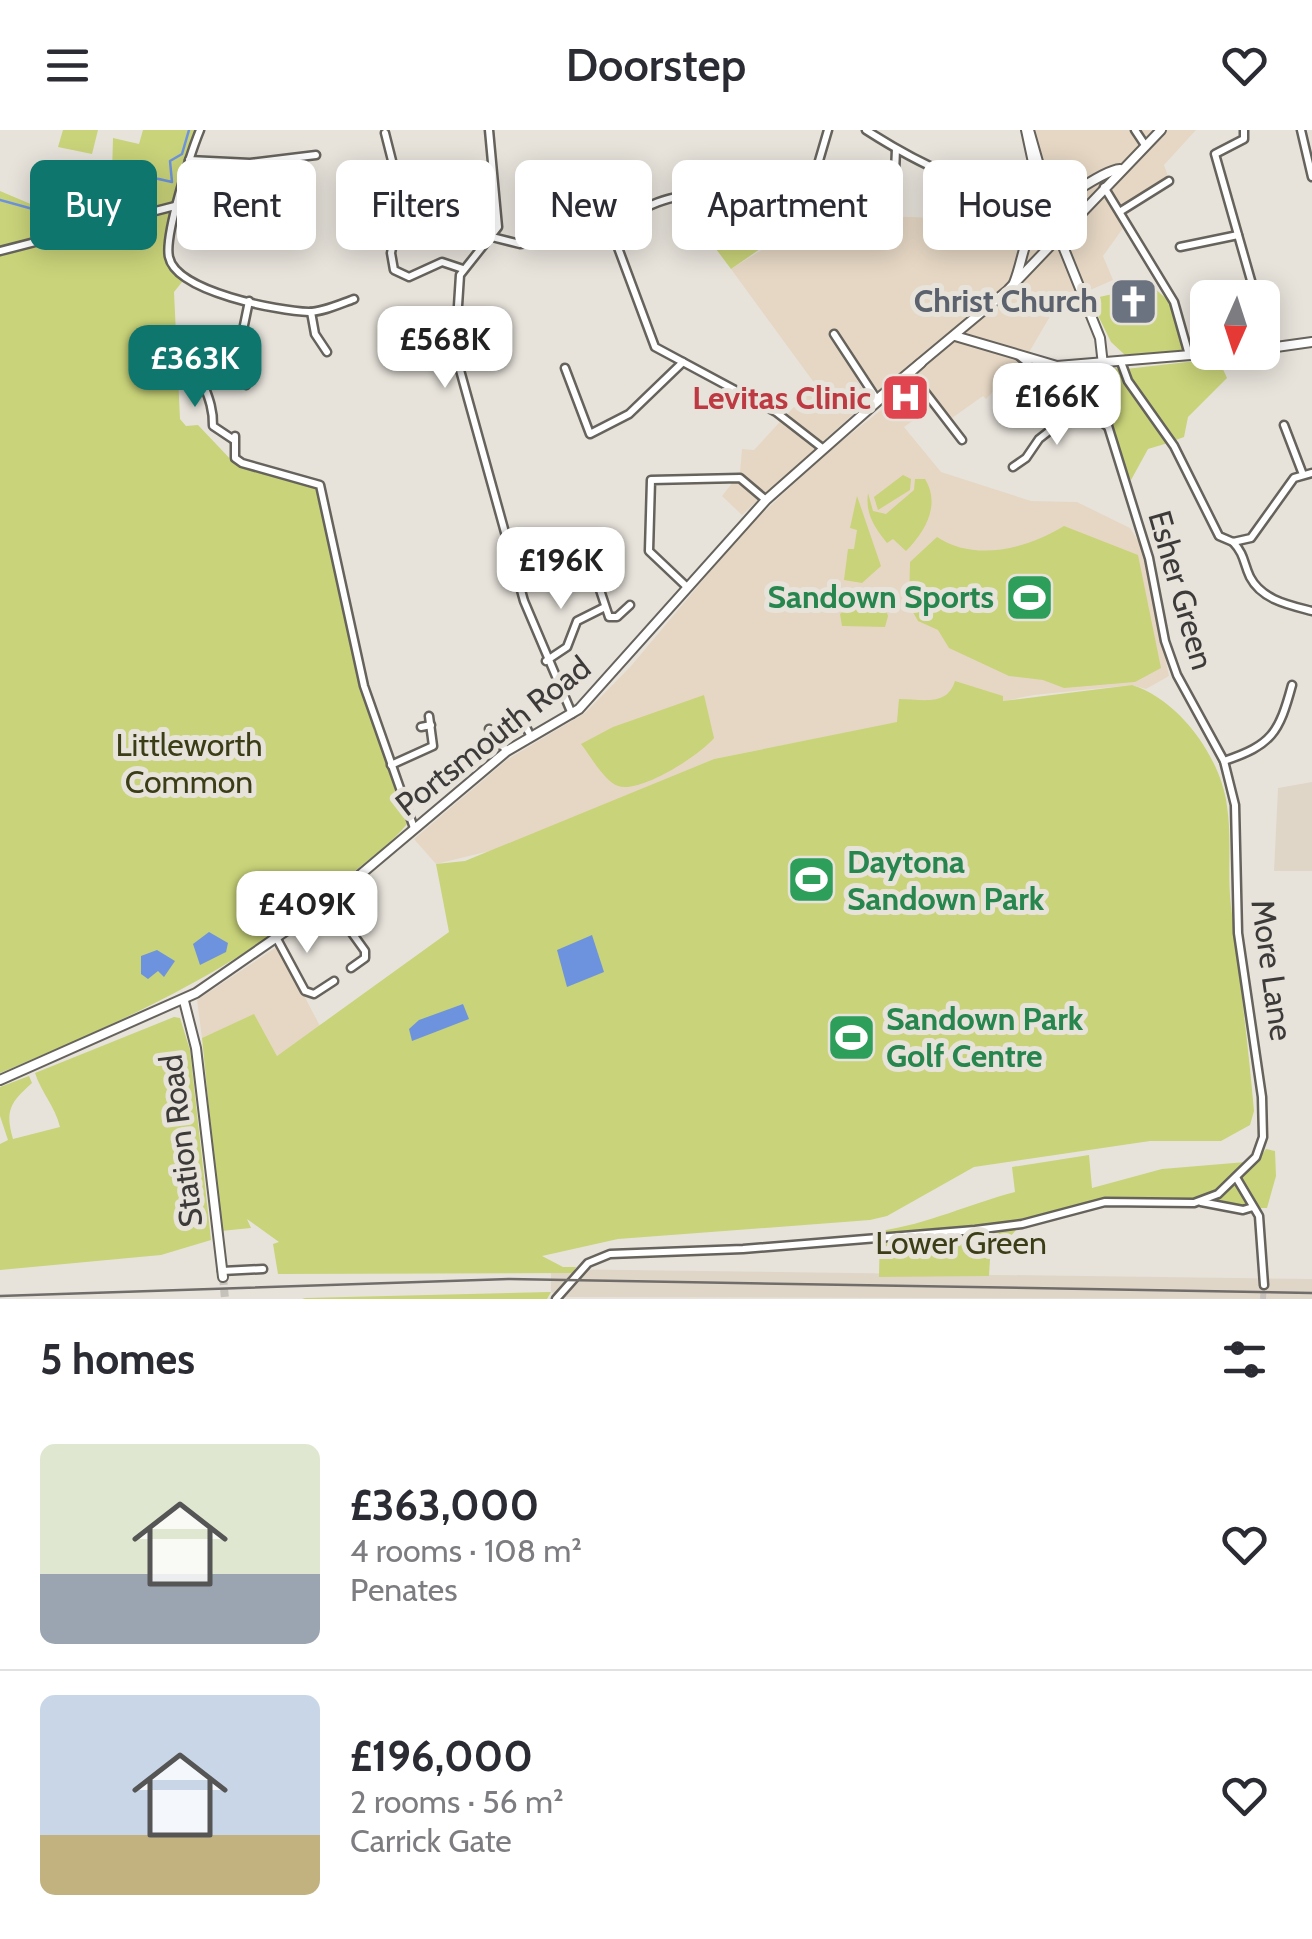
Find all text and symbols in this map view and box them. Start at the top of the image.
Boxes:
icon: menu [40,38,95,93]
text: Doorstep [566,38,746,92]
icon: heart [1217,38,1272,93]
chip: Buy [30,160,157,250]
chip: Rent [177,160,316,250]
chip: Filters [336,160,495,250]
chip: New [515,160,652,250]
chip: Apartment [672,160,903,250]
chip: House [923,160,1087,250]
church icon: Christ Church [1107,275,1159,327]
north arrow [1190,280,1280,370]
map controls [1190,280,1280,370]
place label: Christ Church [914,281,1098,320]
pin: £568K [375,306,515,391]
text: £568K [399,319,491,358]
pin: £363K [125,325,265,410]
text: £363K [150,338,240,377]
pin: £166K [987,363,1127,448]
hospital icon: Levitas Clinic [880,372,932,424]
text: £166K [1015,376,1099,415]
place label: Levitas Clinic [692,378,871,417]
street label: Esher Green [1140,506,1223,674]
pin: £196K [491,527,631,612]
text: £196K [519,540,603,579]
sports icon: Sandown Sports [1003,571,1055,623]
place label: Sandown Sports [767,577,994,616]
street label: Portsmouth Road [387,647,598,824]
park label: Littleworth Common [115,725,263,801]
place label: Daytona Sandown Park [847,842,1045,918]
sports icon: Daytona Sandown Park [786,854,838,906]
pin: £409K [237,871,377,956]
text: £409K [258,884,356,923]
street label: More Lane [1243,897,1302,1043]
place label: Sandown Park Golf Centre [886,999,1084,1075]
sports icon: Sandown Park Golf Centre [825,1011,877,1063]
street label: Station Road [151,1052,210,1230]
park label: Lower Green [875,1223,1047,1262]
icon: filters [1217,1332,1272,1387]
text: 5 homes [40,1333,195,1385]
text: £363,000 [350,1479,539,1531]
icon: home [120,1484,240,1604]
icon: heart [1217,1517,1272,1572]
text: 4 rooms · 108 m² [350,1531,582,1570]
text: Penates [350,1570,458,1609]
text: £196,000 [350,1730,533,1782]
icon: home [120,1735,240,1855]
icon: heart [1217,1768,1272,1823]
text: 2 rooms · 56 m² [350,1782,564,1821]
text: Carrick Gate [350,1821,512,1860]

